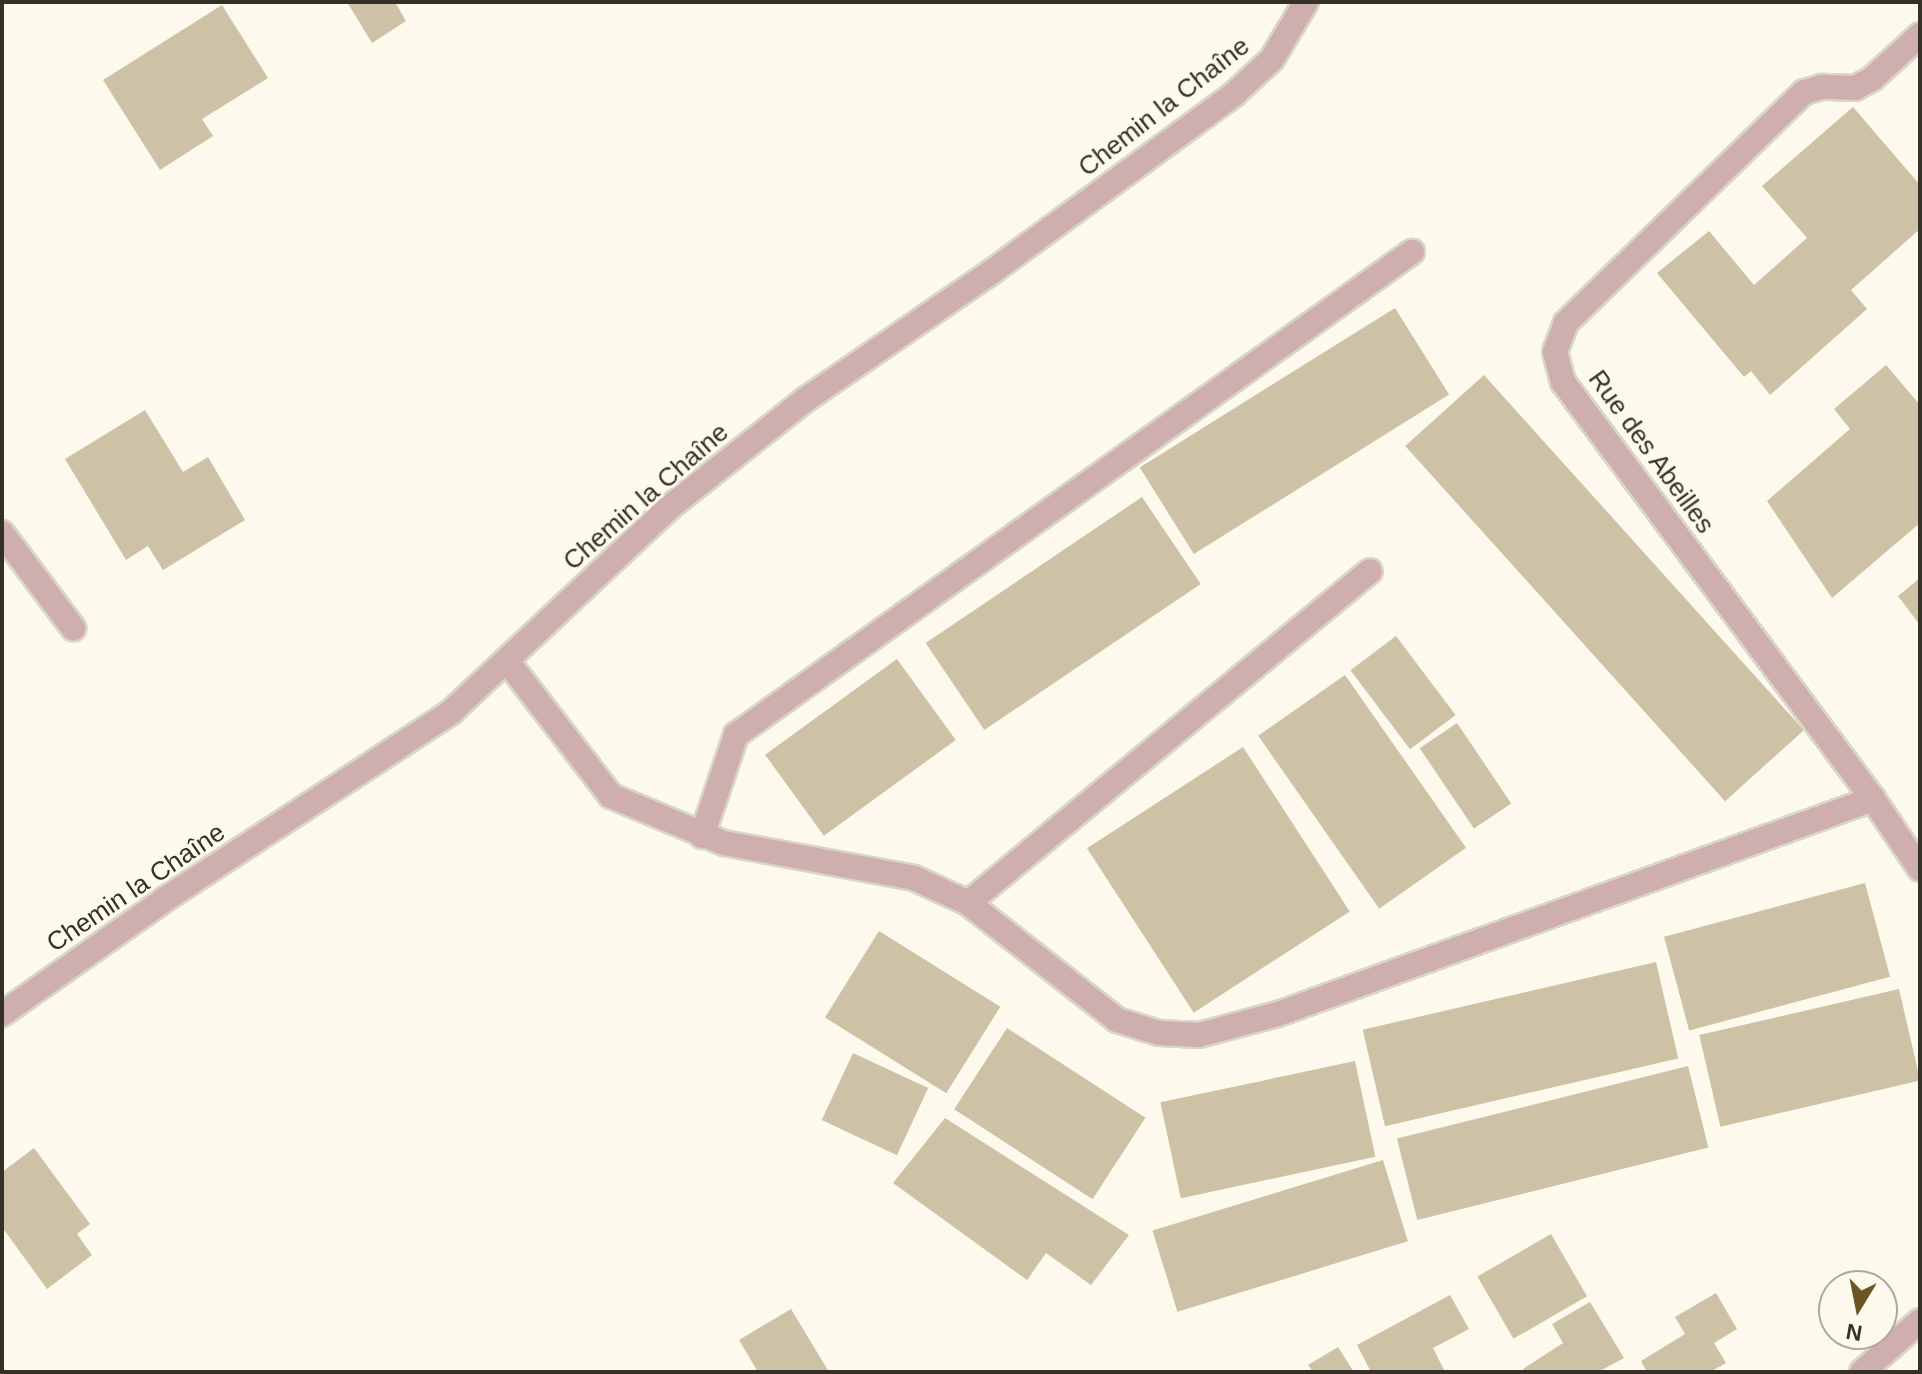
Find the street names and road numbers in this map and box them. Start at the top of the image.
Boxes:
street label: Chemin la Chaîne [1072,31,1256,183]
street label: Rue des Abeilles [1581,364,1721,540]
street label: Chemin la Chaîne [557,417,735,577]
street label: Chemin la Chaîne [41,817,231,959]

